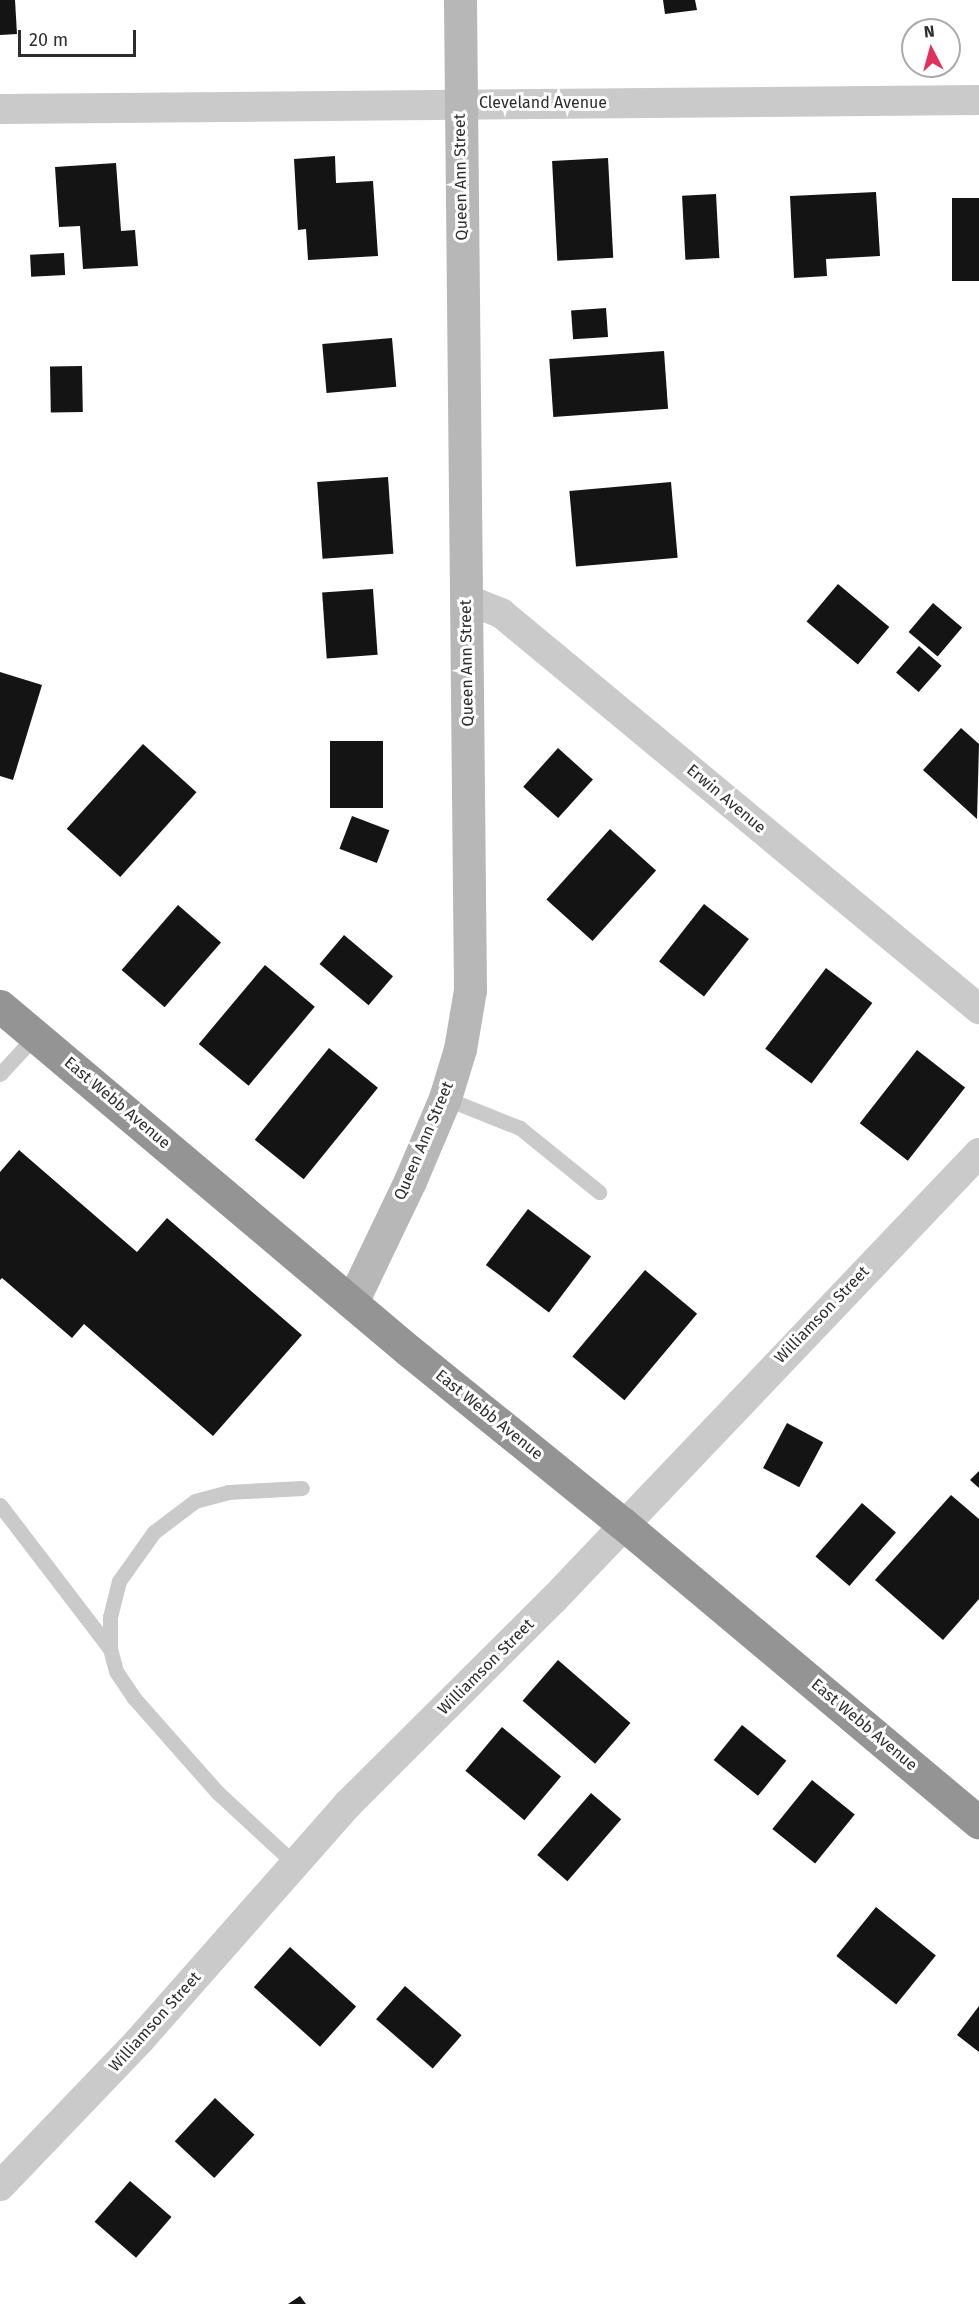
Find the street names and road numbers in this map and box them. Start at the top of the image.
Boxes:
street label: Cleveland Avenue [479,93,607,113]
street label: Queen Ann Street [450,113,472,241]
street label: Queen Ann Street [456,599,478,727]
street label: Erwin Avenue [683,760,769,838]
street label: East Webb Avenue [60,1053,174,1153]
street label: Queen Ann Street [390,1079,458,1203]
street label: Williamson Street [771,1262,873,1368]
street label: East Webb Avenue [431,1366,547,1464]
street label: Williamson Street [434,1615,538,1719]
street label: East Webb Avenue [807,1675,921,1775]
street label: Williamson Street [105,1968,205,2076]

